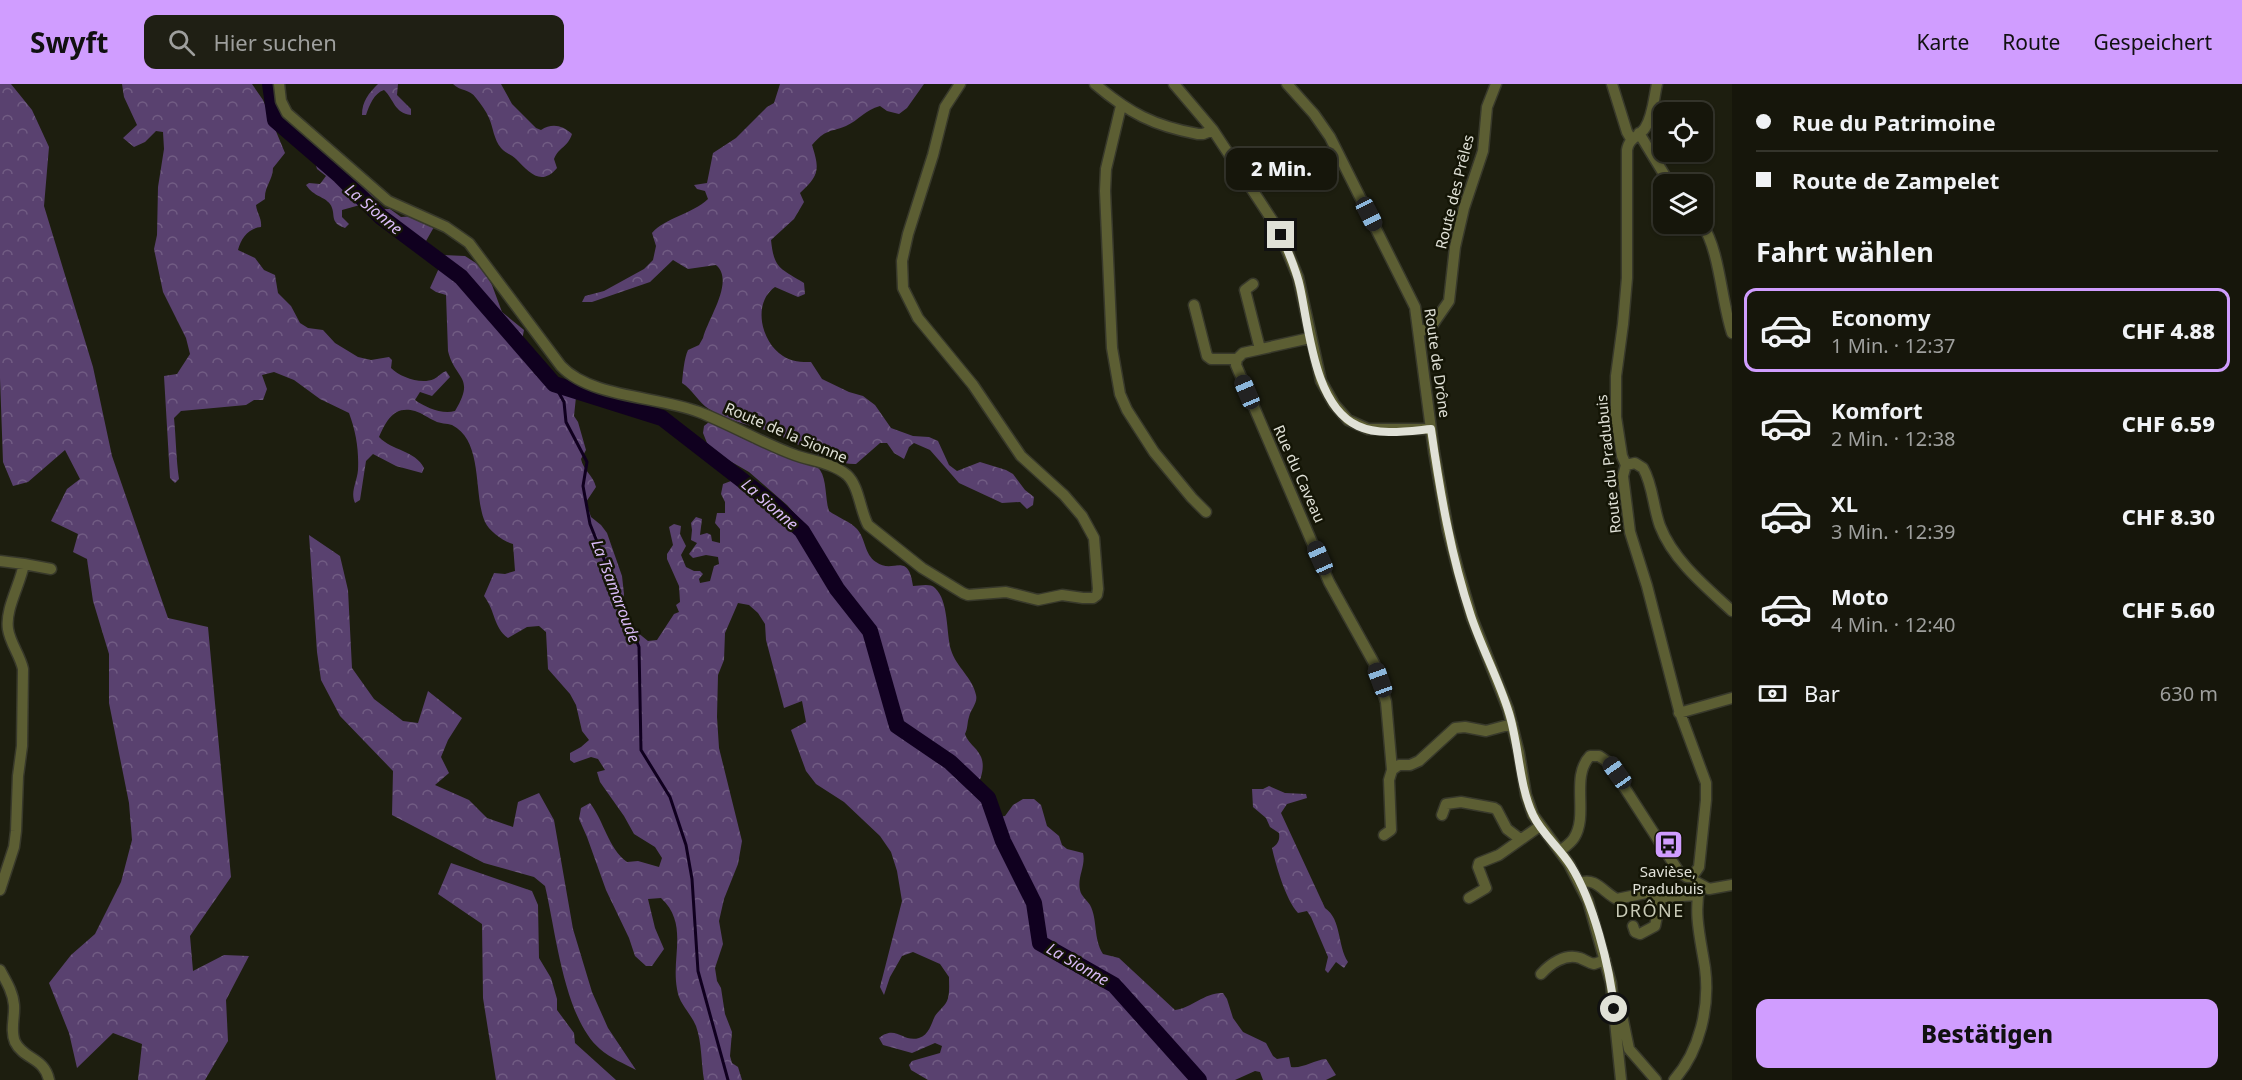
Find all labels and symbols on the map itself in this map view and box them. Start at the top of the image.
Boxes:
street label: Route des Prêles [1430,132,1478,251]
callout: 2 Min. [1226,148,1336,190]
water label: La Sionne [341,179,407,239]
car [1353,194,1385,234]
route end [1267,221,1294,248]
street label: Route de Drône [1420,307,1456,419]
car [1232,372,1262,412]
street label: Route du Pradubuis [1591,394,1625,534]
street label: Route de la Sionne [722,397,851,467]
street label: Rue du Caveau [1269,422,1330,526]
water label: La Sionne [737,473,803,535]
water label: La Tsamaroude [586,536,646,646]
car [1304,538,1336,578]
car [1365,660,1395,700]
car [1599,753,1635,793]
bus stop icon: Savièse, Pradubuis [1652,829,1684,861]
place label: Savièse, Pradubuis [1632,861,1704,898]
district label: DRÔNE [1615,898,1685,922]
water label: La Sionne [1043,937,1113,991]
route start [1600,995,1627,1022]

